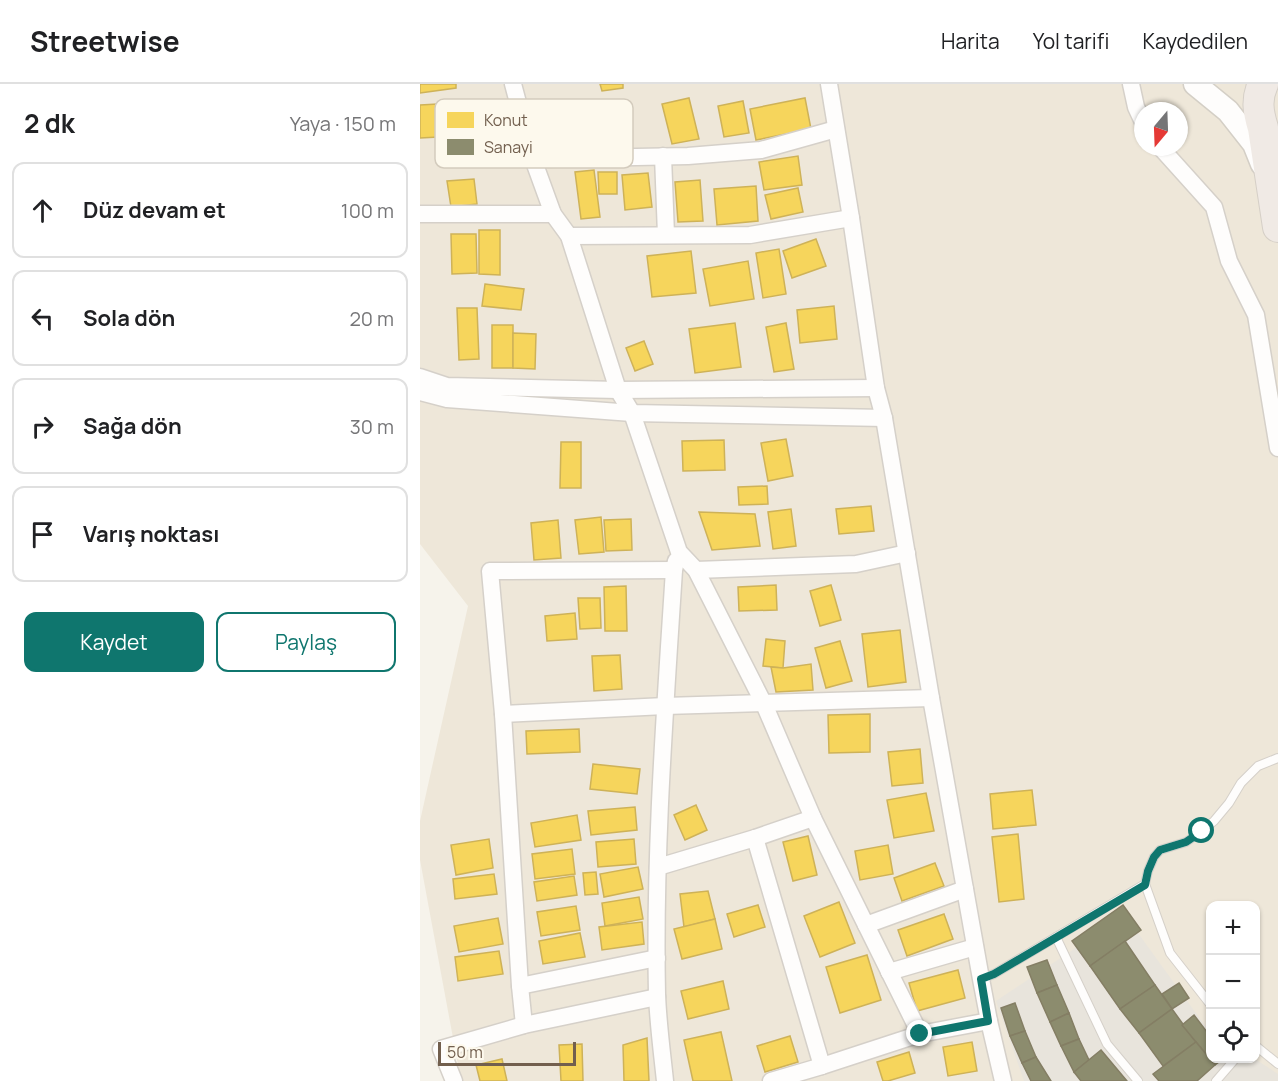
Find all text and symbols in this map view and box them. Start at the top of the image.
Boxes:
text: Streetwise [30,22,180,60]
text: Harita [941,27,1000,55]
text: Yol tarifi [1033,27,1109,55]
text: Kaydedilen [1142,27,1248,55]
legend [435,99,633,168]
north arrow [1134,102,1188,156]
text: 2 dk [24,105,75,141]
text: Konut [484,109,528,131]
text: Yaya · 150 m [290,110,396,137]
text: Sanayi [484,136,533,158]
icon: ahead [26,194,59,227]
text: Düz devam et [83,195,226,225]
text: 100 m [341,197,394,224]
icon: left [26,302,59,335]
text: Sola dön [83,303,175,333]
text: 20 m [349,305,394,332]
icon: right [26,410,59,443]
text: Sağa dön [83,411,182,441]
text: 30 m [350,413,394,440]
icon: arrive [26,518,59,551]
text: Varış noktası [83,519,219,549]
button: Kaydet [24,612,204,672]
button: Paylaş [216,612,396,672]
route start [1188,817,1214,843]
map controls [1206,901,1260,1063]
button: + [1206,901,1260,955]
button: − [1206,955,1260,1009]
button: locate [1206,1009,1260,1063]
route end [906,1020,932,1046]
scale bar [438,1039,576,1066]
text: 50 m [447,1041,483,1063]

